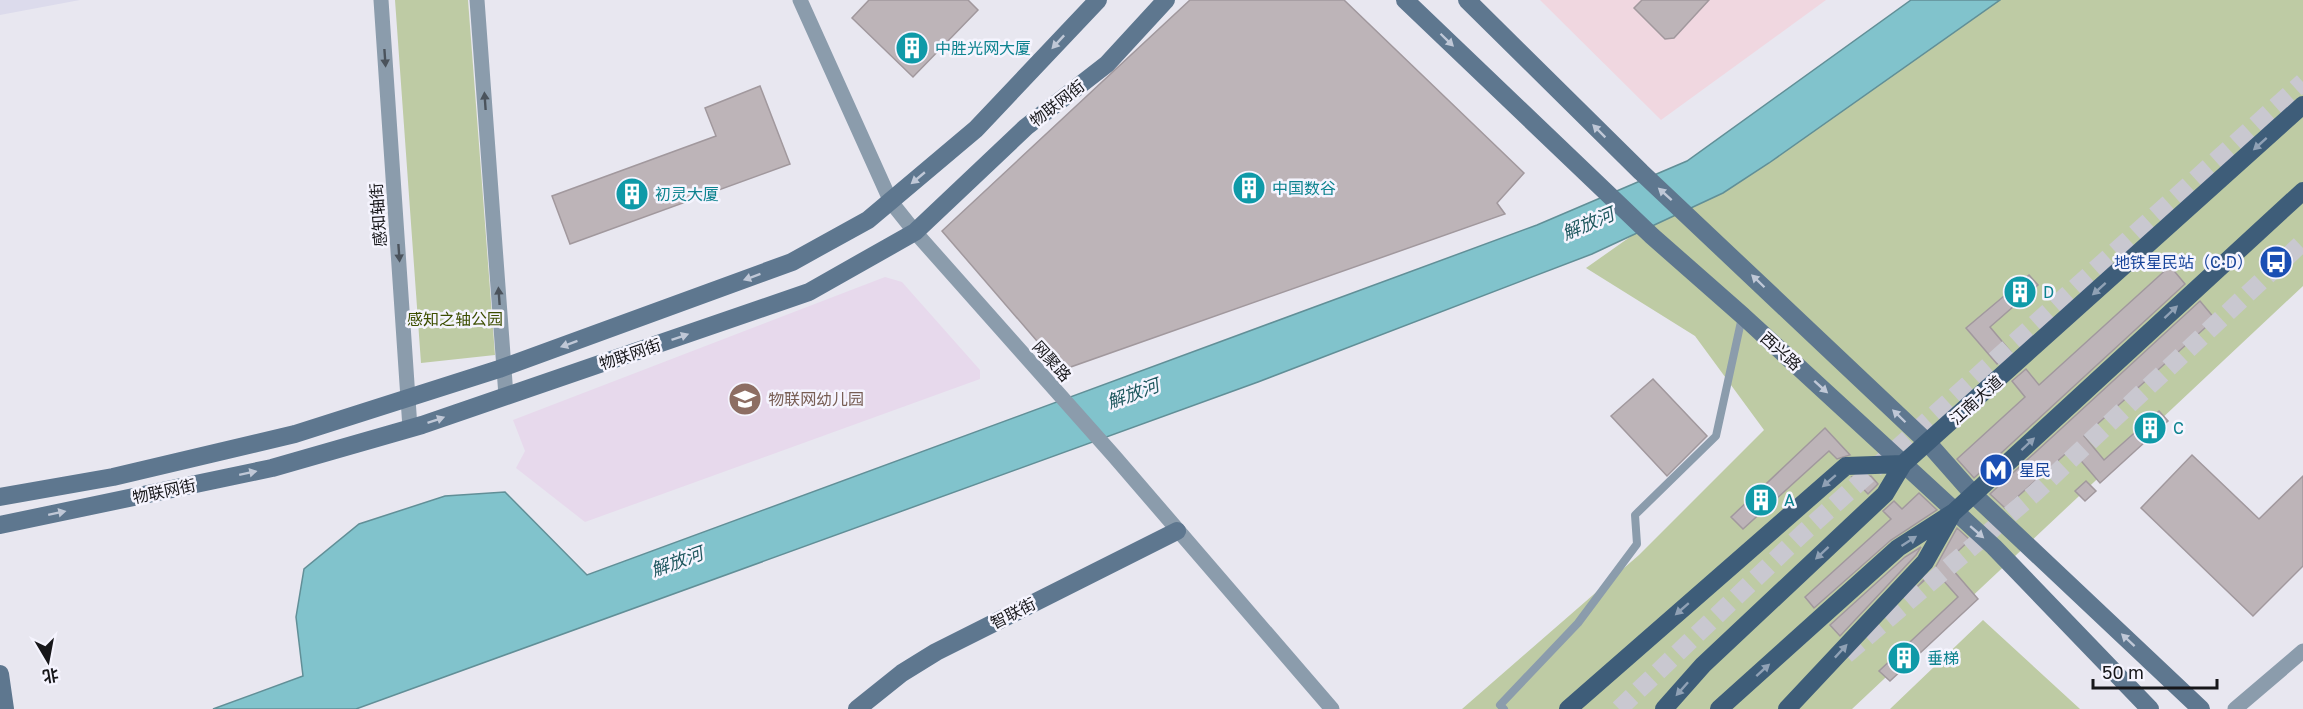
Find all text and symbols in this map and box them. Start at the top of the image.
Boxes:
building icon: 中胜光网大厦 [894,30,930,66]
one-way arrow [1440,33,1454,47]
one-way arrow [1051,35,1065,50]
place label: 中胜光网大厦 [935,38,1031,58]
one-way arrow [381,49,390,68]
street label: 物联网街 [1026,75,1088,131]
one-way arrow [480,92,490,111]
one-way arrow [1593,124,1607,138]
one-way arrow [2253,137,2267,151]
building icon: 中国数谷 [1231,170,1267,206]
one-way arrow [911,171,926,184]
building icon: 初灵大厦 [614,176,650,212]
place label: 中国数谷 [1272,178,1336,198]
street label: 感知轴街 [366,182,390,248]
place label: 初灵大厦 [655,184,719,204]
one-way arrow [1658,188,1673,201]
water label: 解放河 [1558,201,1620,244]
one-way arrow [394,243,403,262]
bus stop icon: 地铁星民站（C·D） [2258,244,2294,280]
place label: 地铁星民站（C·D） [2114,252,2253,272]
one-way arrow [743,272,761,282]
one-way arrow [1750,274,1765,288]
building icon: D [2002,274,2038,310]
place label: D [2043,282,2054,302]
one-way arrow [2092,282,2107,295]
one-way arrow [494,286,504,305]
one-way arrow [2164,305,2179,319]
park label: 感知之轴公园 [407,309,503,329]
street label: 西兴路 [1756,328,1806,374]
one-way arrow [671,331,689,341]
street label: 物联网街 [596,334,664,374]
street label: 网聚路 [1029,336,1075,386]
one-way arrow [560,339,578,349]
street label: 江南大道 [1946,371,2006,429]
water label: 解放河 [1104,372,1165,413]
one-way arrow [1813,380,1828,394]
school or university icon: 物联网幼儿园 [727,381,763,417]
place label: 物联网幼儿园 [768,389,864,409]
one-way arrow [1892,409,1906,423]
building icon: C [2132,410,2168,446]
one-way arrow [427,415,445,425]
place label: C [2173,418,2184,438]
one-way arrow [2020,437,2034,451]
metro station icon: 星民 [1978,452,2014,488]
place label: 星民 [2019,460,2051,480]
one-way arrow [239,468,258,477]
one-way arrow [1821,474,1837,487]
street label: 物联网街 [131,475,197,507]
building icon: A [1743,482,1779,518]
place label: A [1784,490,1795,510]
one-way arrow [48,508,67,517]
one-way arrow [1969,525,1984,538]
one-way arrow [1901,536,1917,547]
water label: 解放河 [648,540,709,581]
one-way arrow [1815,546,1830,559]
street label: 智联街 [987,593,1039,633]
one-way arrow [1675,602,1690,615]
north arrow [18,631,78,691]
one-way arrow [2121,634,2136,647]
building icon: 垂梯 [1886,640,1922,676]
one-way arrow [1834,644,1847,659]
place label: 垂梯 [1927,648,1959,668]
scale bar [2093,652,2218,690]
text: 50 m [2102,661,2144,683]
one-way arrow [1755,663,1770,677]
text: 北 [41,665,60,687]
one-way arrow [1675,681,1689,696]

